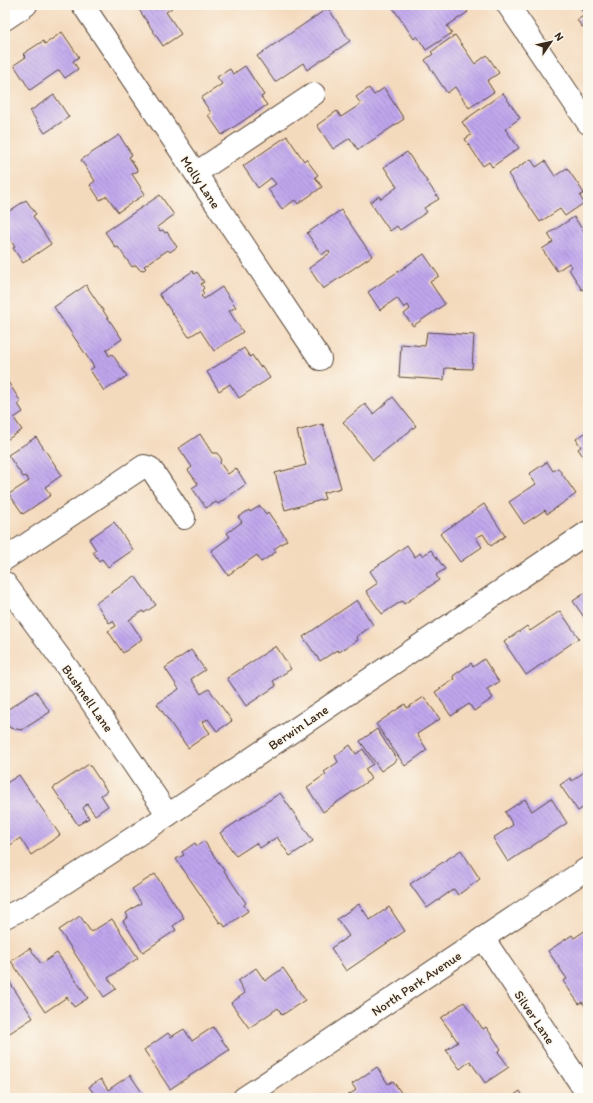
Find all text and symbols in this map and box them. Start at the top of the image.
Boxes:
north arrow [531,22,571,62]
text: N [551,30,566,43]
street label: Molly Lane [178,153,224,211]
street label: Bushnell Lane [59,662,116,735]
street label: Berwin Lane [265,702,331,753]
street label: North Park Avenue [368,948,464,1019]
street label: Silver Lane [511,988,558,1047]

